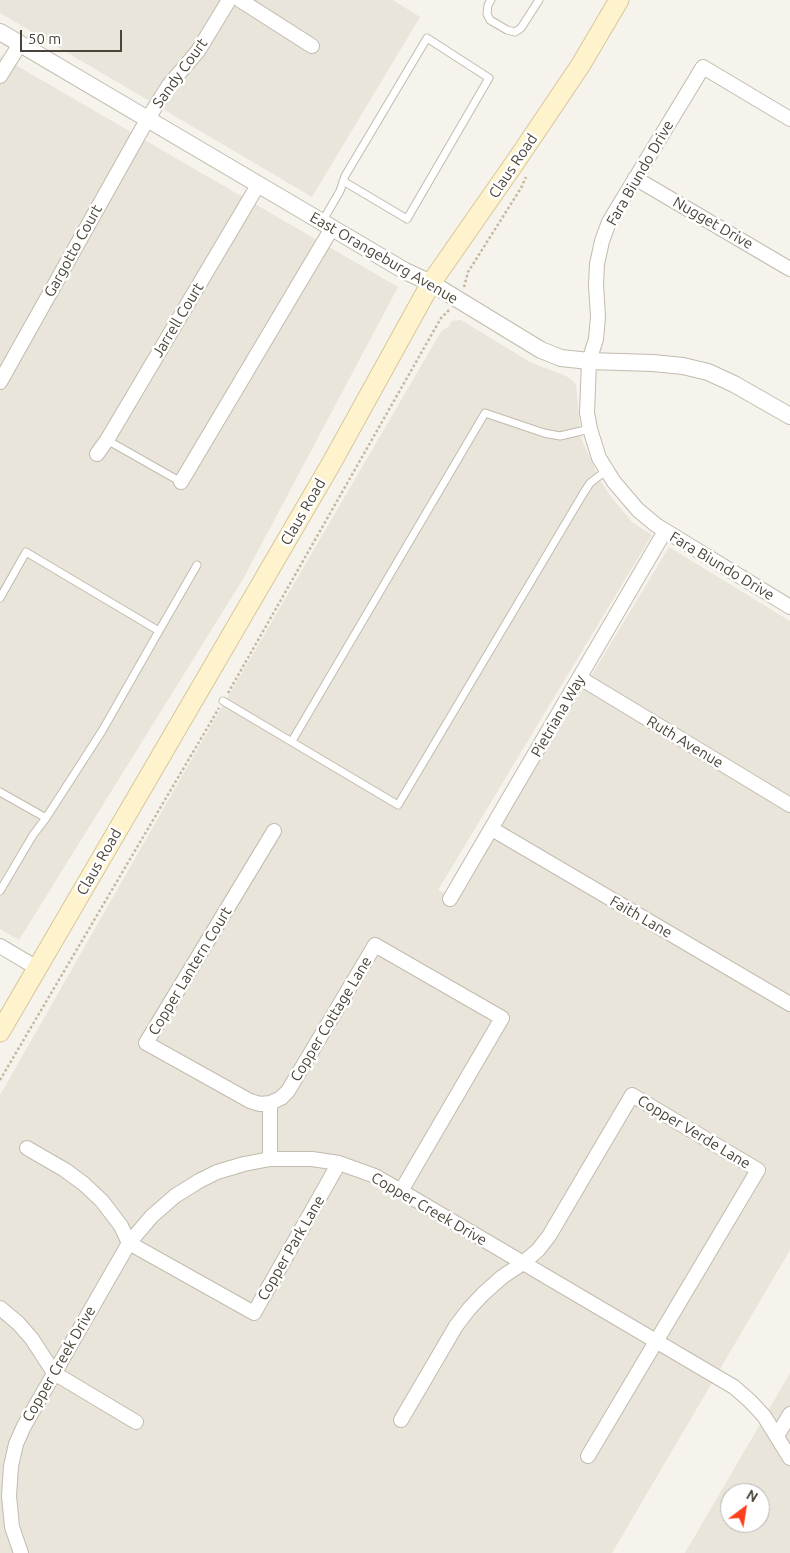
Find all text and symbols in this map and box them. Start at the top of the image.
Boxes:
scale bar [22,20,125,52]
text: 50 m [28,30,61,47]
street label: Sandy Court [149,35,211,111]
street label: Fara Biundo Drive [603,117,677,229]
street label: Claus Road [485,130,541,202]
street label: Nugget Drive [670,193,756,253]
street label: Gargotto Court [40,202,106,300]
street label: East Orangeburg Avenue [307,208,461,308]
street label: Jarrell Court [149,279,207,361]
street label: Claus Road [277,475,329,549]
street label: Fara Biundo Drive [667,528,777,604]
street label: Pietriana Way [527,672,589,760]
street label: Ruth Avenue [643,712,727,772]
street label: Claus Road [73,825,125,899]
street label: Faith Lane [607,892,675,942]
street label: Copper Lantern Court [144,903,236,1039]
street label: Copper Cottage Lane [286,953,376,1085]
street label: Copper Verde Lane [634,1091,754,1173]
street label: Copper Creek Drive [368,1169,490,1249]
street label: Copper Park Lane [254,1192,328,1304]
street label: Copper Creek Drive [19,1303,99,1425]
north arrow [720,1483,770,1533]
text: N [744,1486,761,1506]

